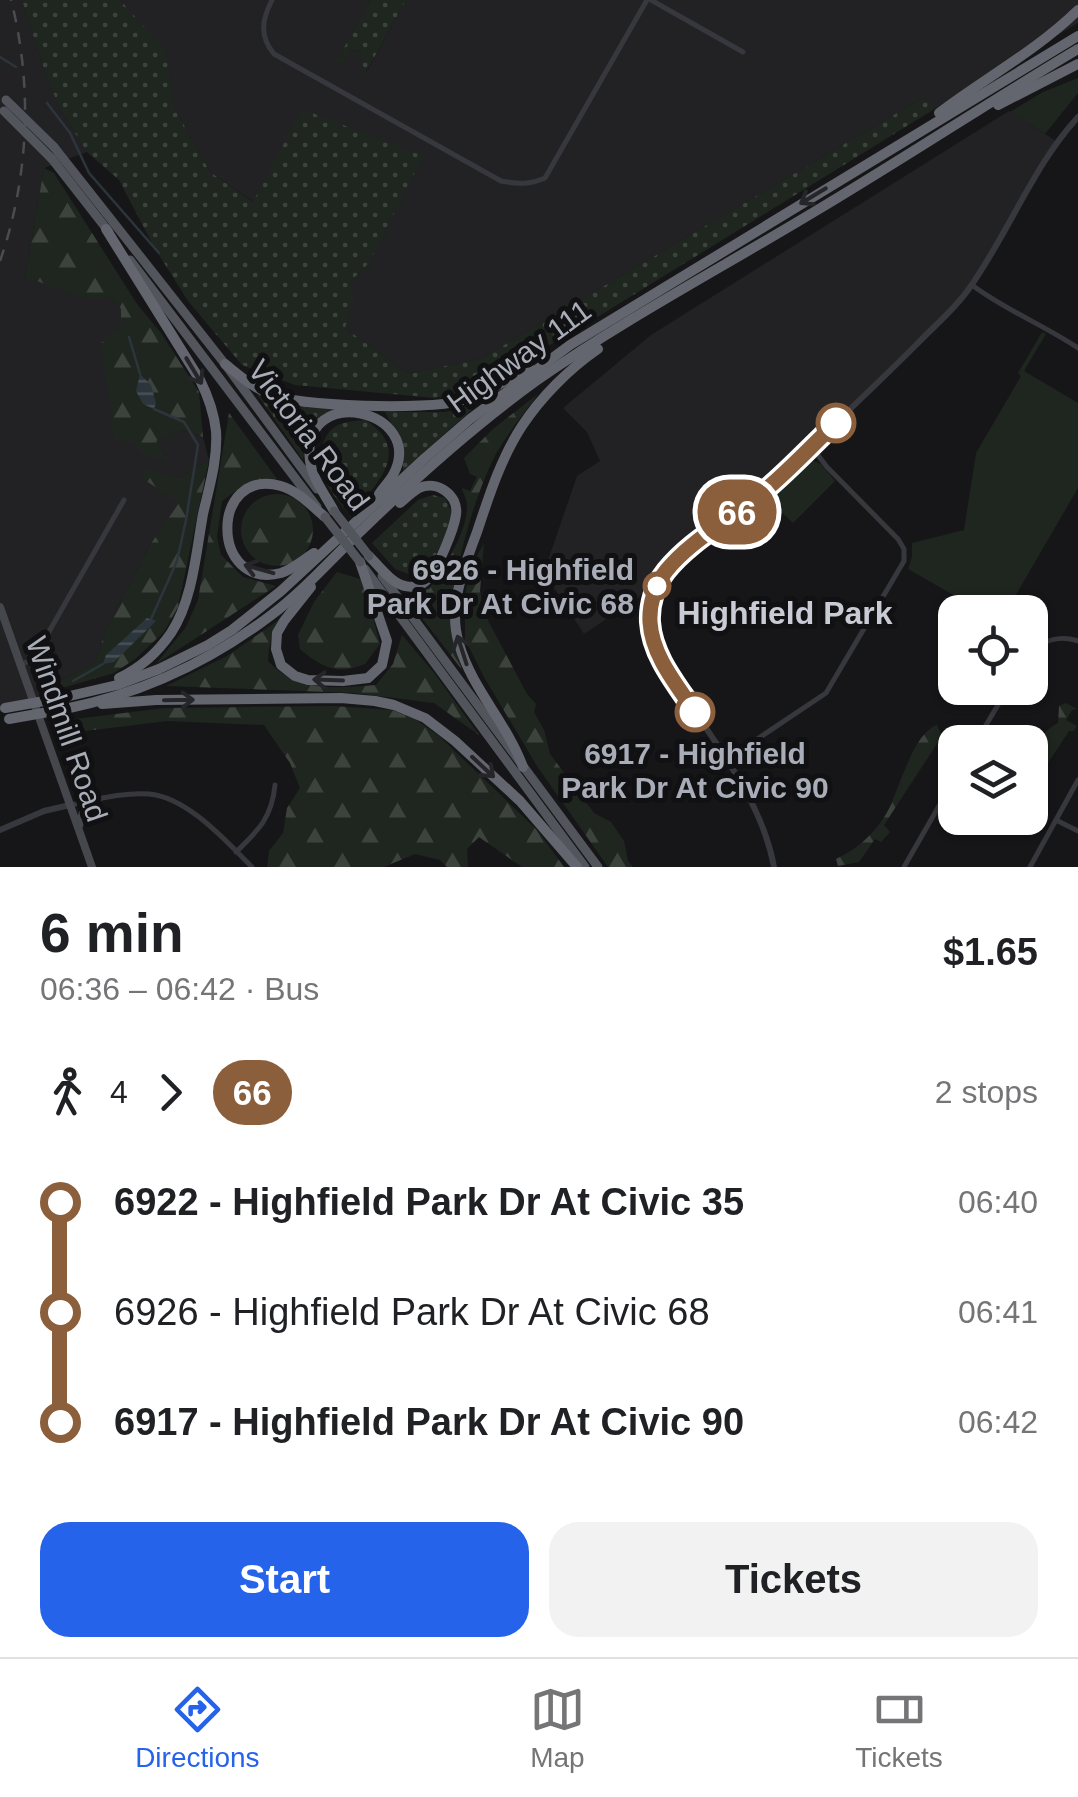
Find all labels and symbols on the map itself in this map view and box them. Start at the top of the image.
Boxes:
one-way arrow [799,186,828,207]
street label: Highway 111 [441,293,597,419]
street label: Victoria Road [242,353,376,517]
one-way arrow [184,356,204,385]
unlabelled marker [817,404,855,442]
line badge: 66 [692,480,782,544]
place label: 6926 - Highfield Park Dr At Civic 68 [367,553,634,620]
one-way arrow [244,559,275,577]
marker: 6926 - Highfield Park Dr At Civic 68 [644,573,670,599]
district label: Highfield Park [677,595,893,631]
street label: Windmill Road [20,632,114,826]
one-way arrow [452,634,470,666]
one-way arrow [312,671,344,690]
one-way arrow [162,690,194,710]
marker: 6917 - Highfield Park Dr At Civic 90 [676,693,714,731]
place label: 6917 - Highfield Park Dr At Civic 90 [561,737,829,804]
one-way arrow [470,755,495,778]

